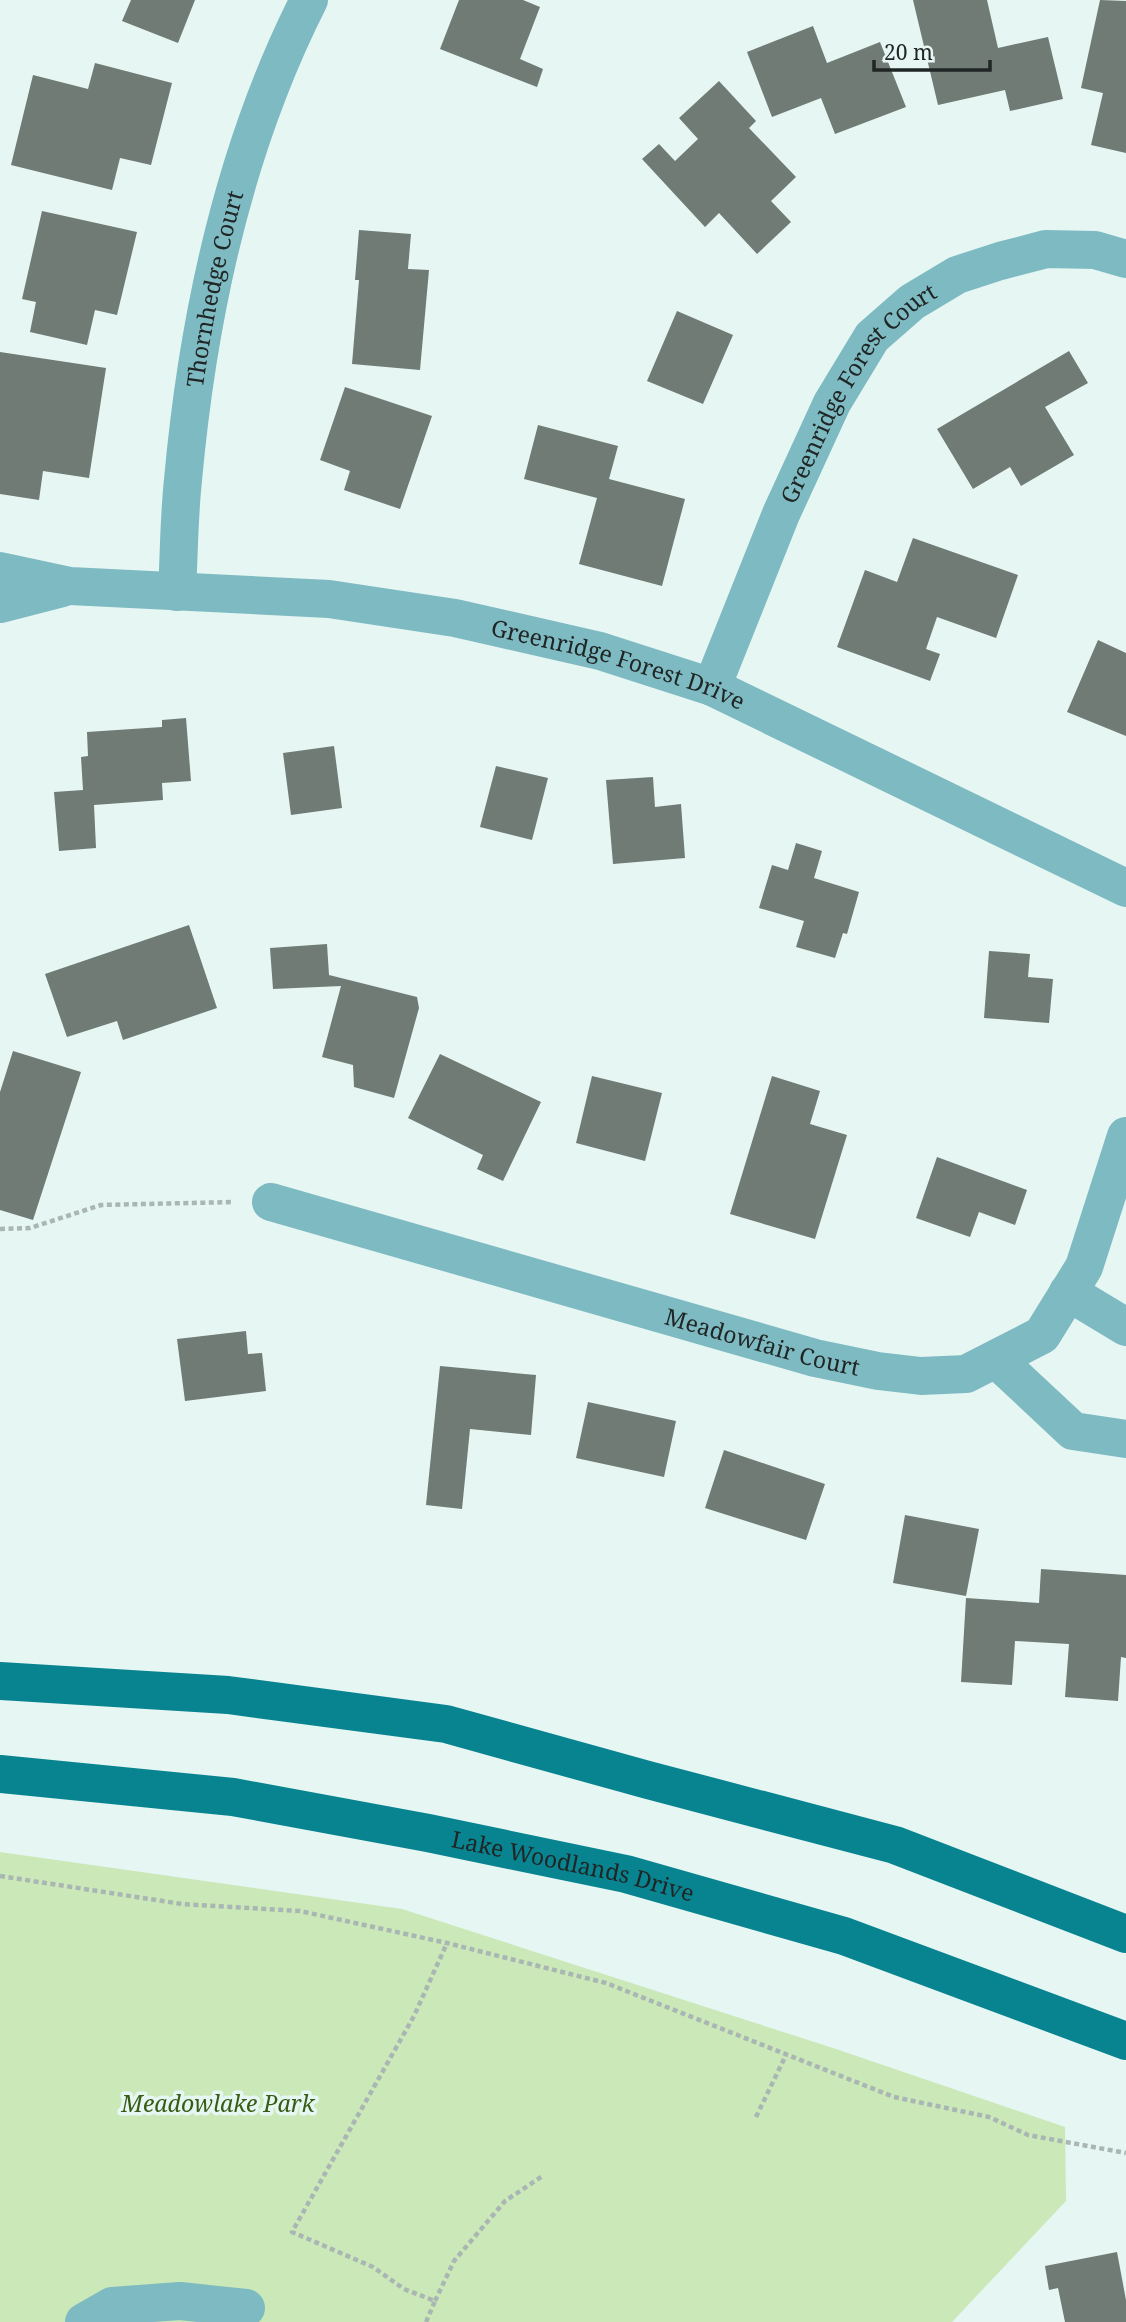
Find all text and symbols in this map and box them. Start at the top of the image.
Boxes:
scale bar [874,28,990,72]
text: 20 m [884,38,933,66]
street label: Thornhedge Court [178,187,250,389]
street label: Greenridge Forest Court [772,275,942,508]
street label: Greenridge Forest Drive [488,611,751,717]
street label: Meadowfair Court [661,1300,863,1383]
street label: Lake Woodlands Drive [449,1822,698,1909]
park label: Meadowlake Park [120,2087,316,2119]

